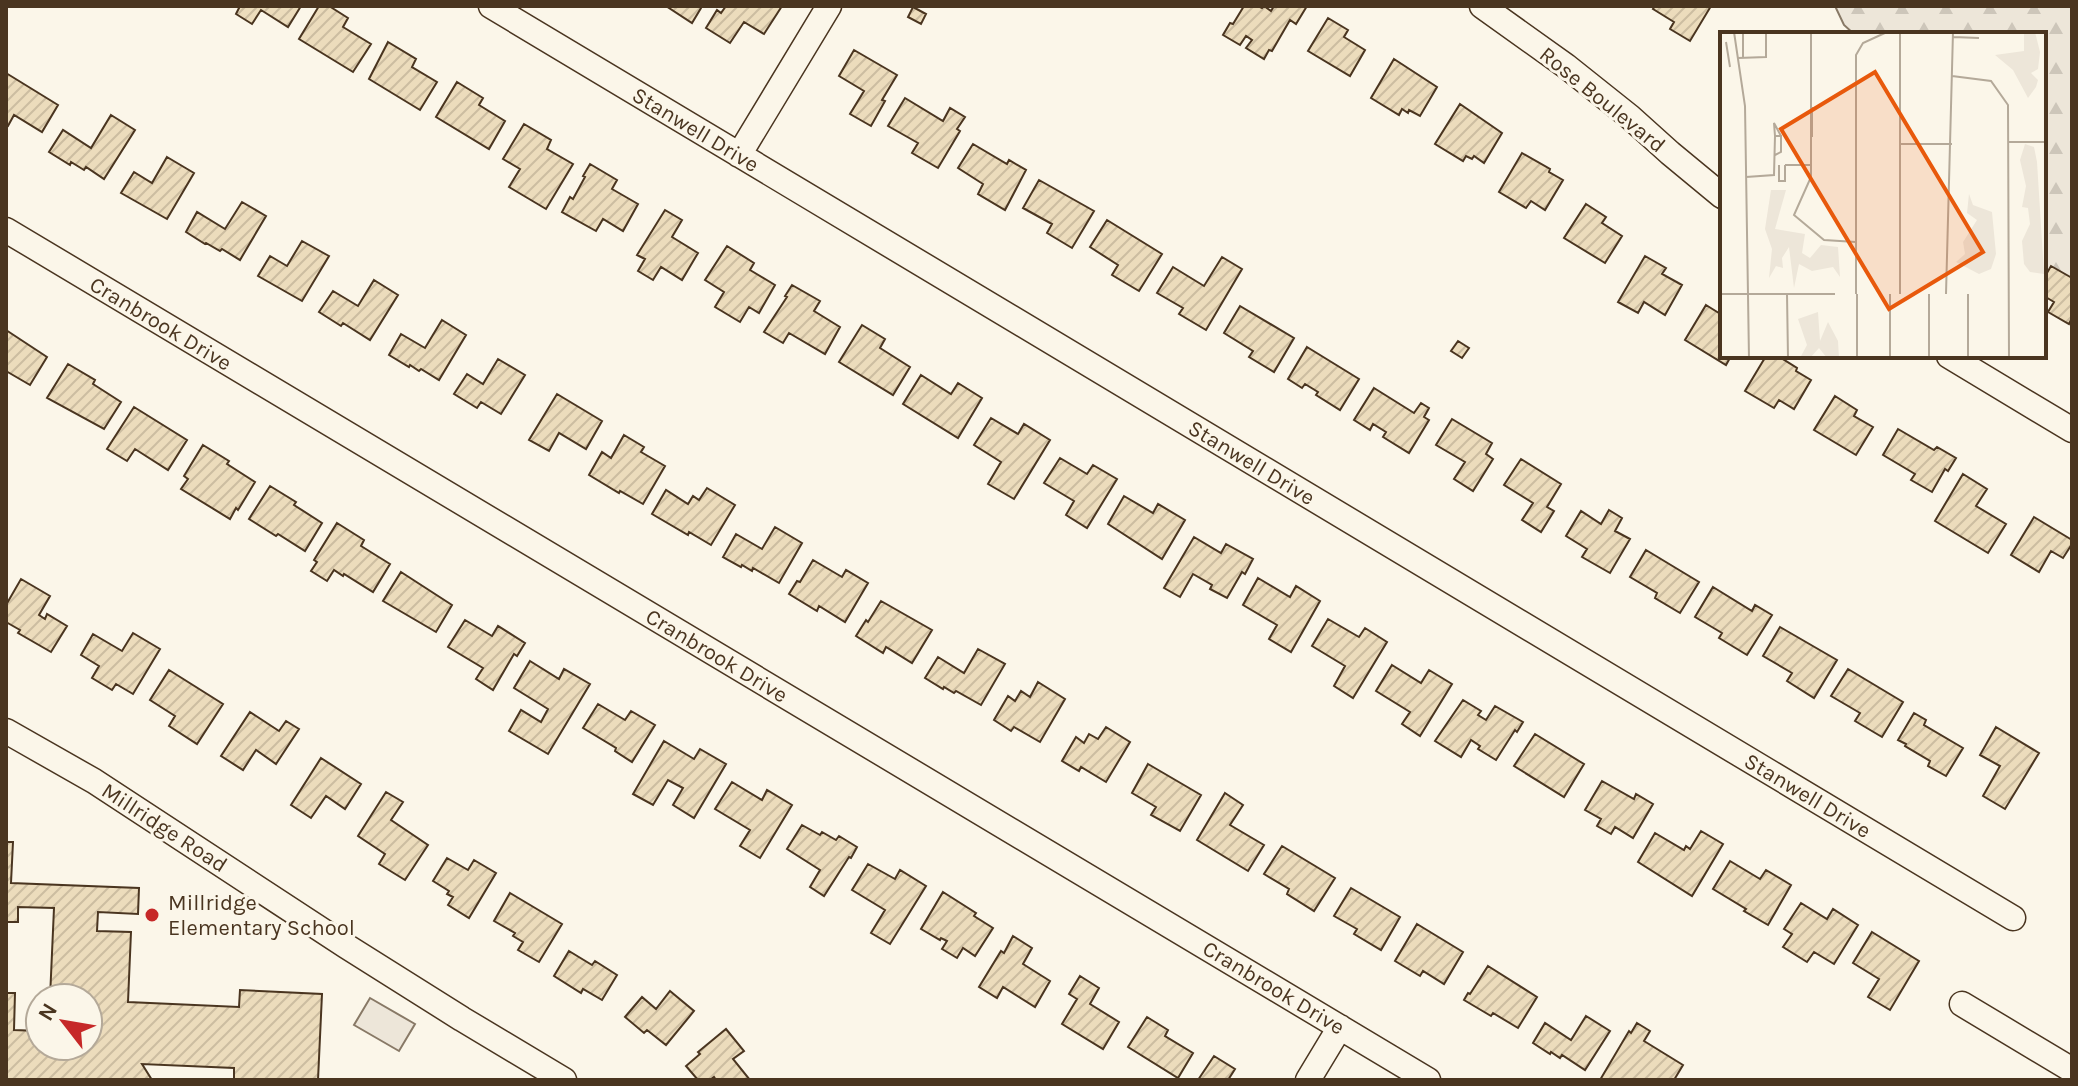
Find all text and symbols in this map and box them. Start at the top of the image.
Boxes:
inset map [1720,32,2046,358]
street label: Rose Boulevard [1534,41,1670,158]
street label: Stanwell Drive [627,82,764,178]
street label: Cranbrook Drive [85,271,236,376]
street label: Stanwell Drive [1183,415,1320,511]
street label: Cranbrook Drive [641,603,792,708]
street label: Stanwell Drive [1739,748,1876,844]
street label: Millridge Road [97,778,232,878]
place label: Millridge Elementary School [168,890,355,941]
marker: Millridge Elementary School [143,906,161,924]
street label: Cranbrook Drive [1198,935,1349,1040]
north arrow [24,982,104,1062]
text: N [33,999,63,1026]

